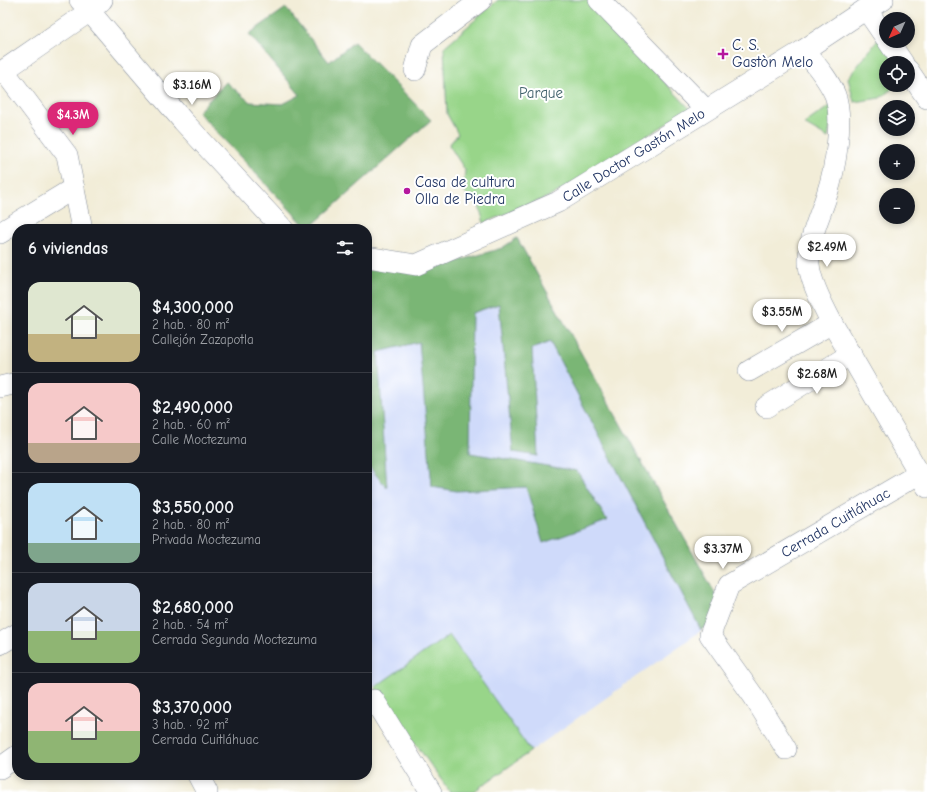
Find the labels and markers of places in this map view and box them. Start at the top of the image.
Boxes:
place label: C. S. Gastòn Melo [732,36,813,71]
marker: C. S. Gastòn Melo [717,48,729,60]
pin: $3.16M [159,72,225,106]
pin: $4.3M [45,102,101,136]
place label: Casa de cultura Olla de Piedra [415,173,515,208]
marker: Casa de cultura Olla de Piedra [402,186,412,196]
pin: $2.49M [794,234,860,268]
pin: $3.55M [749,299,815,333]
pin: $2.68M [784,361,850,395]
pin: $3.37M [690,536,756,570]

